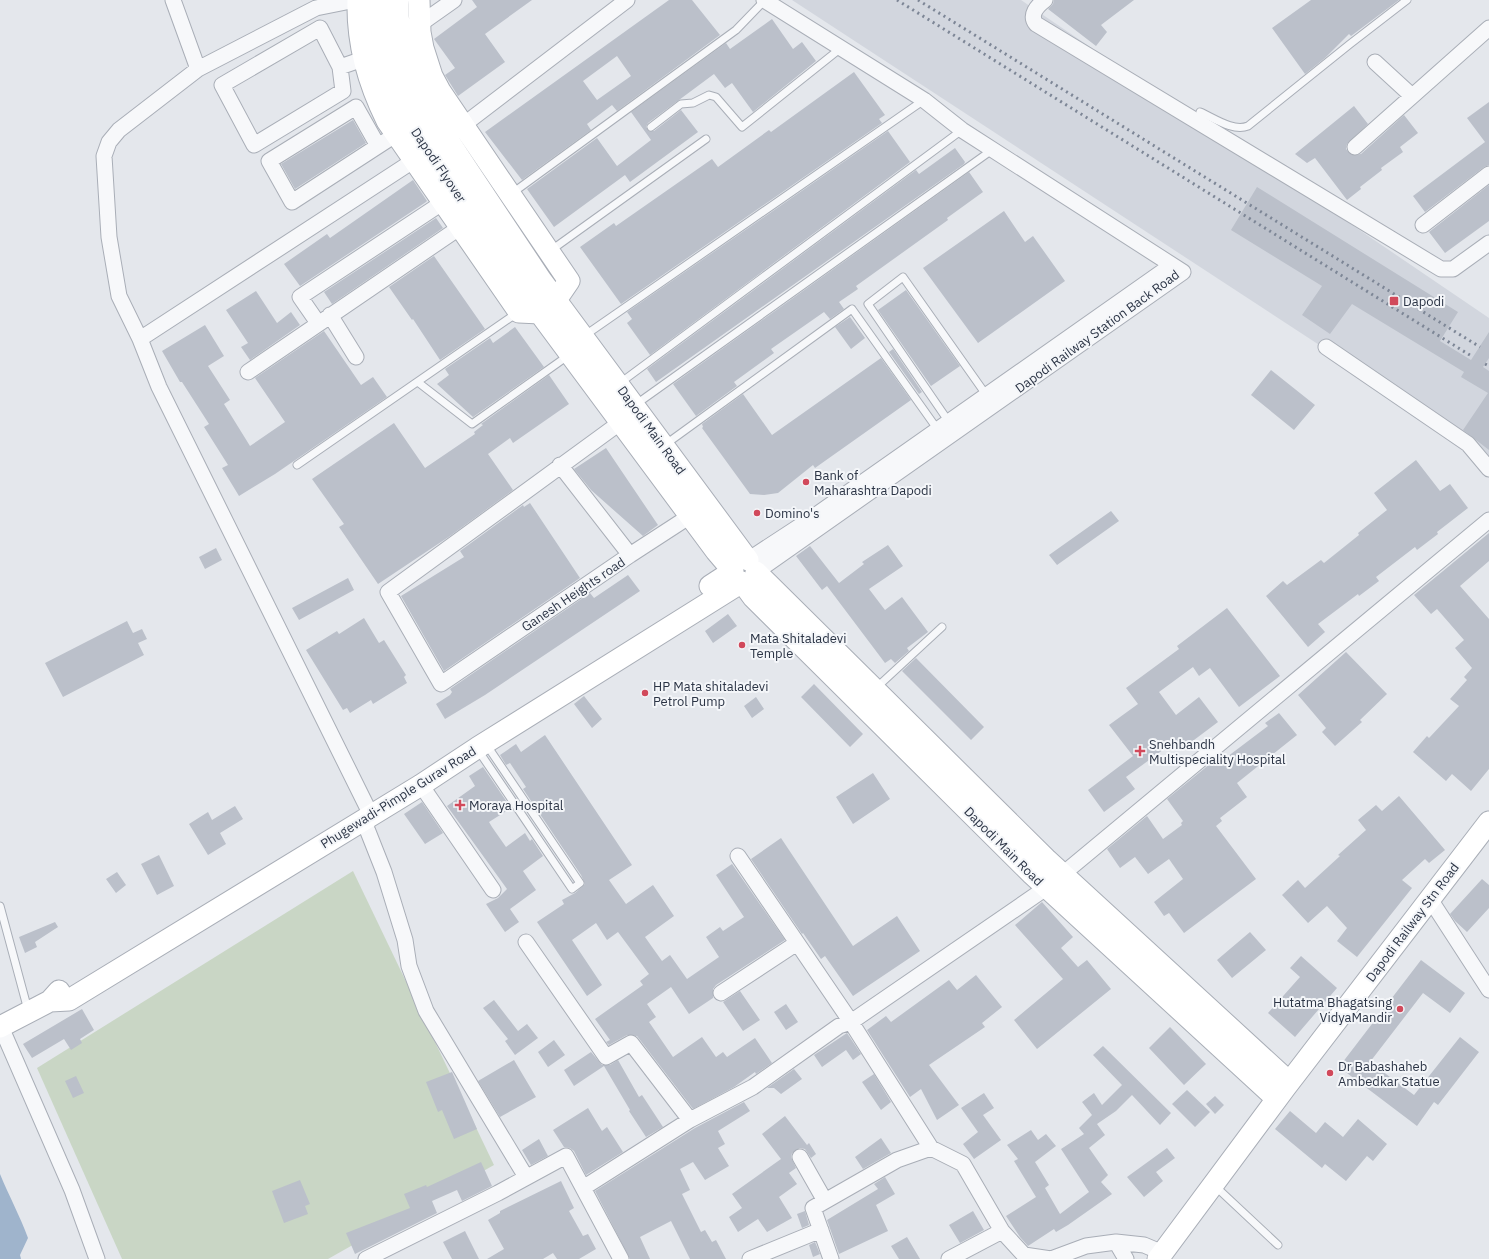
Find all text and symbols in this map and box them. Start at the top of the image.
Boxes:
street label: Dapodi Flyover [407,125,470,206]
street label: Dapodi Railway Station Back Road [1012,266,1183,397]
place label: Dapodi [1403,293,1444,310]
marker: Dapodi [1388,295,1400,307]
street label: Dapodi Main Road [614,383,689,478]
place label: Bank of Maharashtra Dapodi [814,467,932,499]
marker: Bank of Maharashtra Dapodi [801,477,811,487]
place label: Domino's [765,505,819,522]
marker: Domino's [752,508,762,518]
street label: Ganesh Heights road [518,553,628,635]
place label: Mata Shitaladevi Temple [750,630,846,662]
marker: Mata Shitaladevi Temple [737,640,747,650]
place label: HP Mata shitaladevi Petrol Pump [653,678,768,710]
marker: HP Mata shitaladevi Petrol Pump [640,688,650,698]
place label: Snehbandh Multispeciality Hospital [1149,736,1286,768]
street label: Phugewadi-Pimple Gurav Road [317,742,479,852]
marker: Snehbandh Multispeciality Hospital [1134,745,1146,757]
place label: Moraya Hospital [469,797,564,814]
marker: Moraya Hospital [454,799,466,811]
street label: Dapodi Main Road [960,803,1047,890]
street label: Dapodi Railway Stn Road [1362,859,1463,985]
place label: Hutatma Bhagatsing VidyaMandir [1273,994,1392,1026]
marker: Hutatma Bhagatsing VidyaMandir [1395,1004,1405,1014]
place label: Dr Babashaheb Ambedkar Statue [1338,1058,1440,1090]
marker: Dr Babashaheb Ambedkar Statue [1325,1068,1335,1078]

